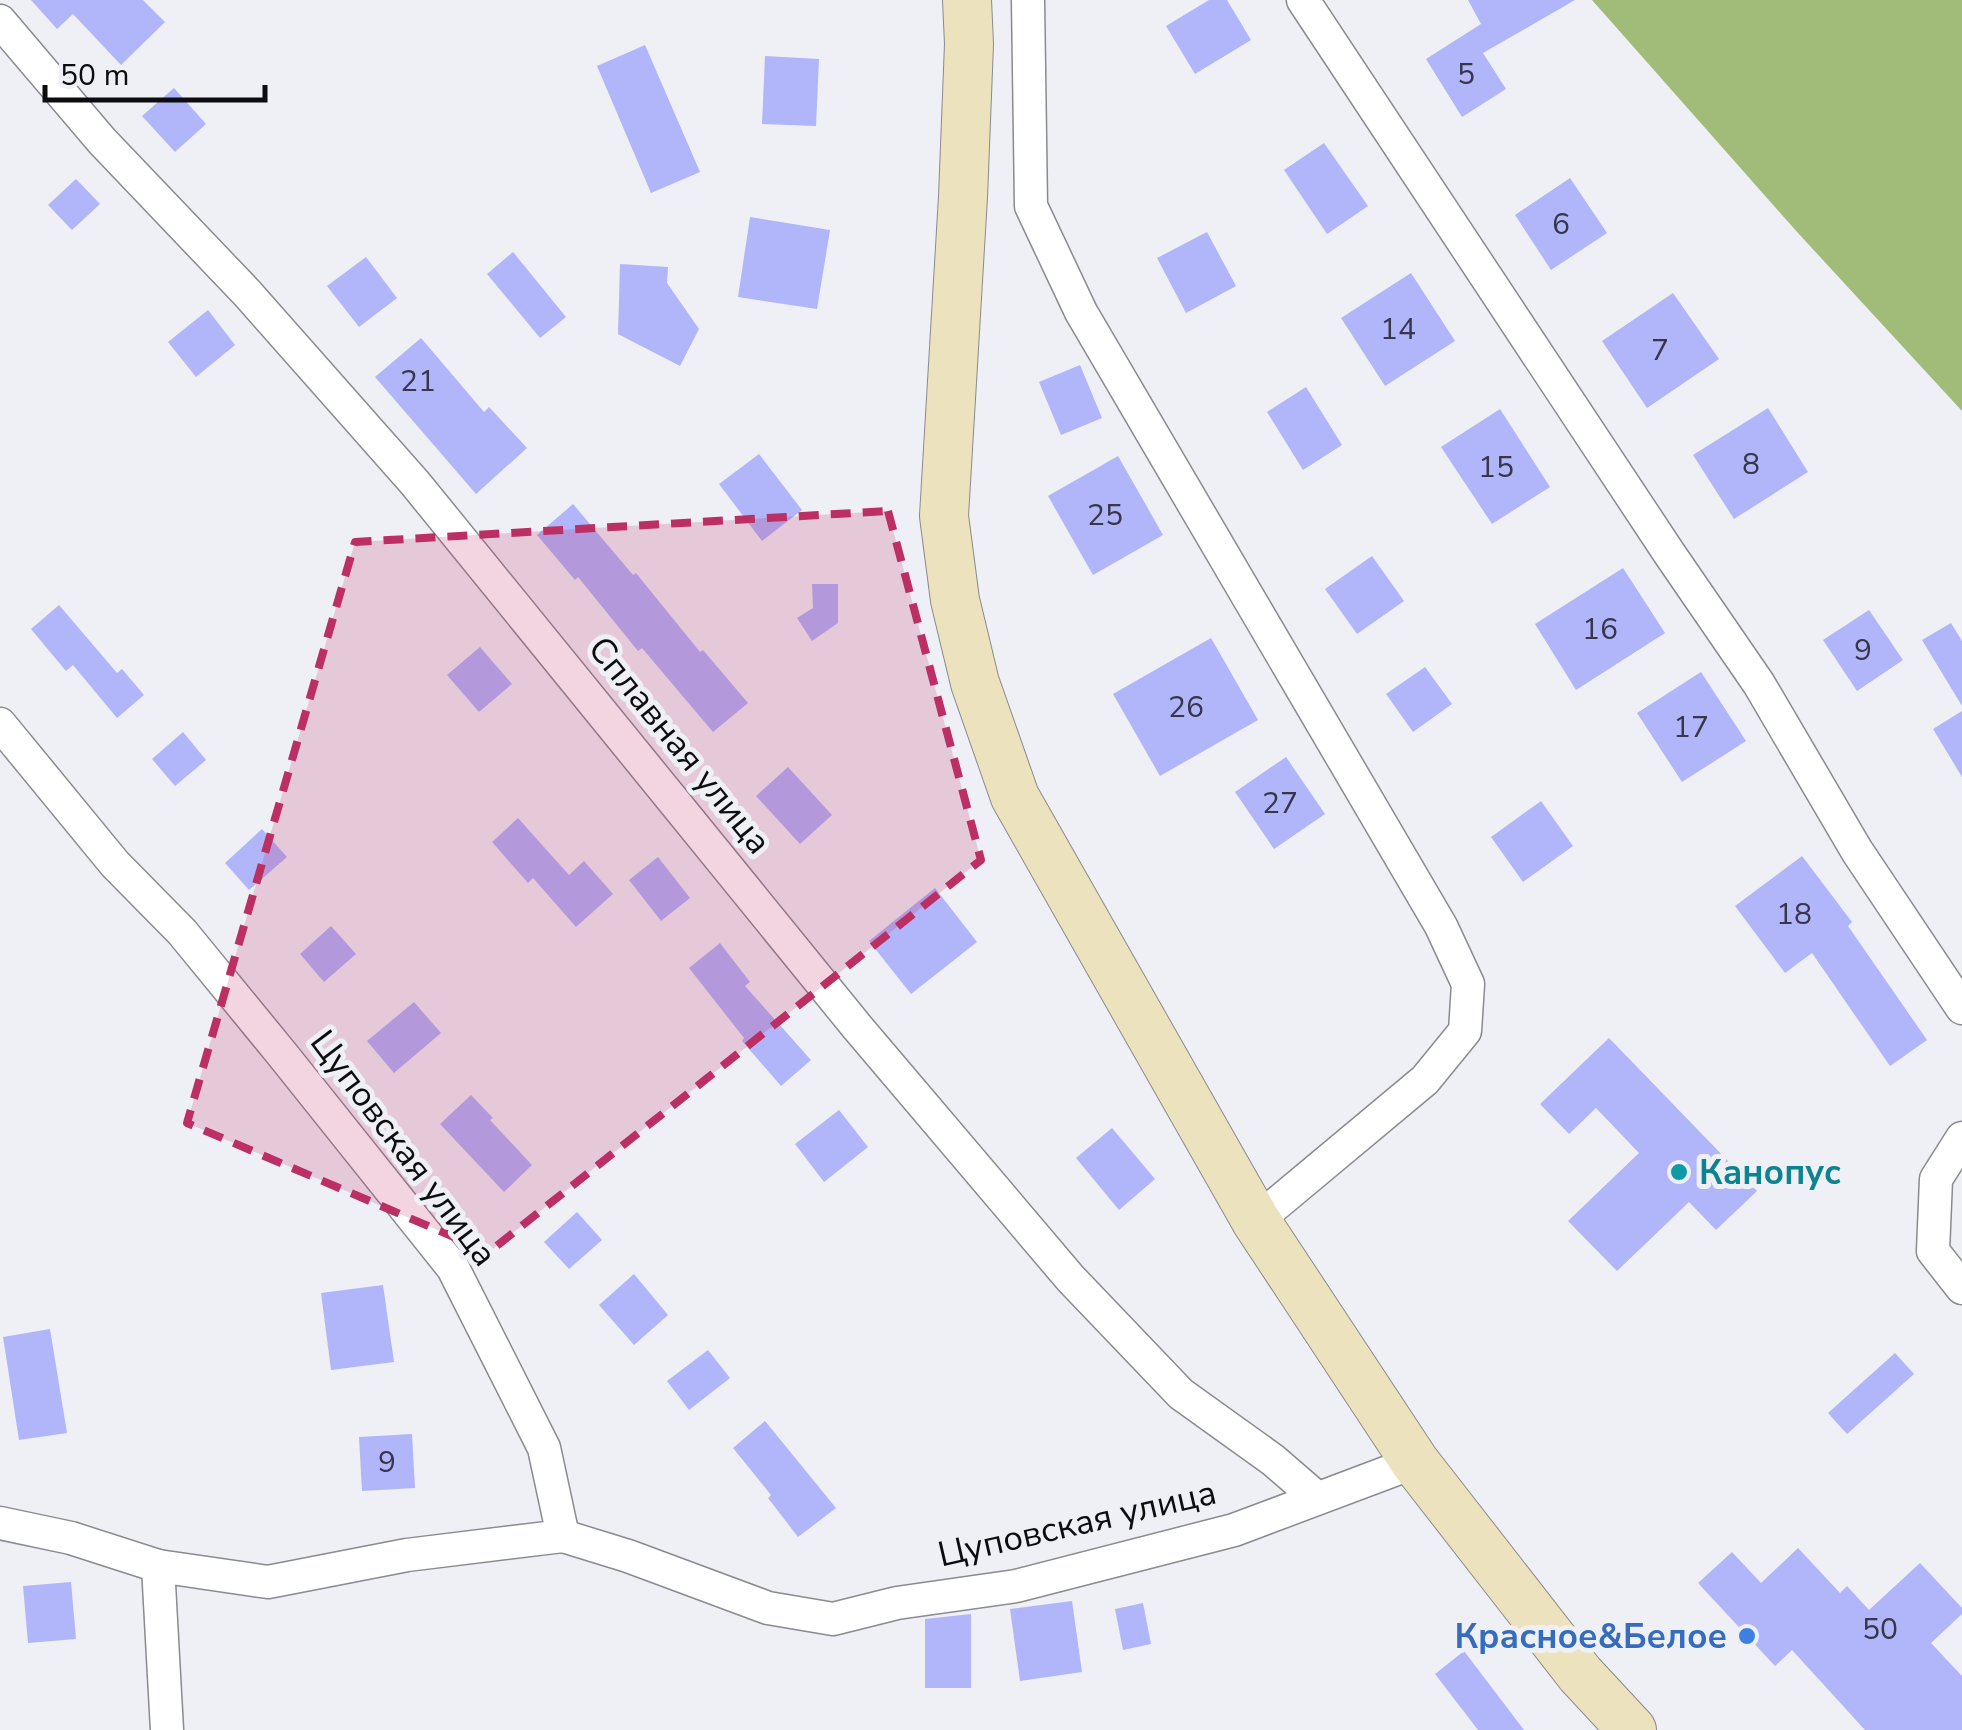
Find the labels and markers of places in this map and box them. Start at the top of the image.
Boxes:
place label: Канопус [1699,1149,1841,1196]
marker: Канопус [1668,1161,1690,1183]
place label: Красное&Белое [1454,1613,1727,1660]
marker: Красное&Белое [1736,1625,1758,1647]

